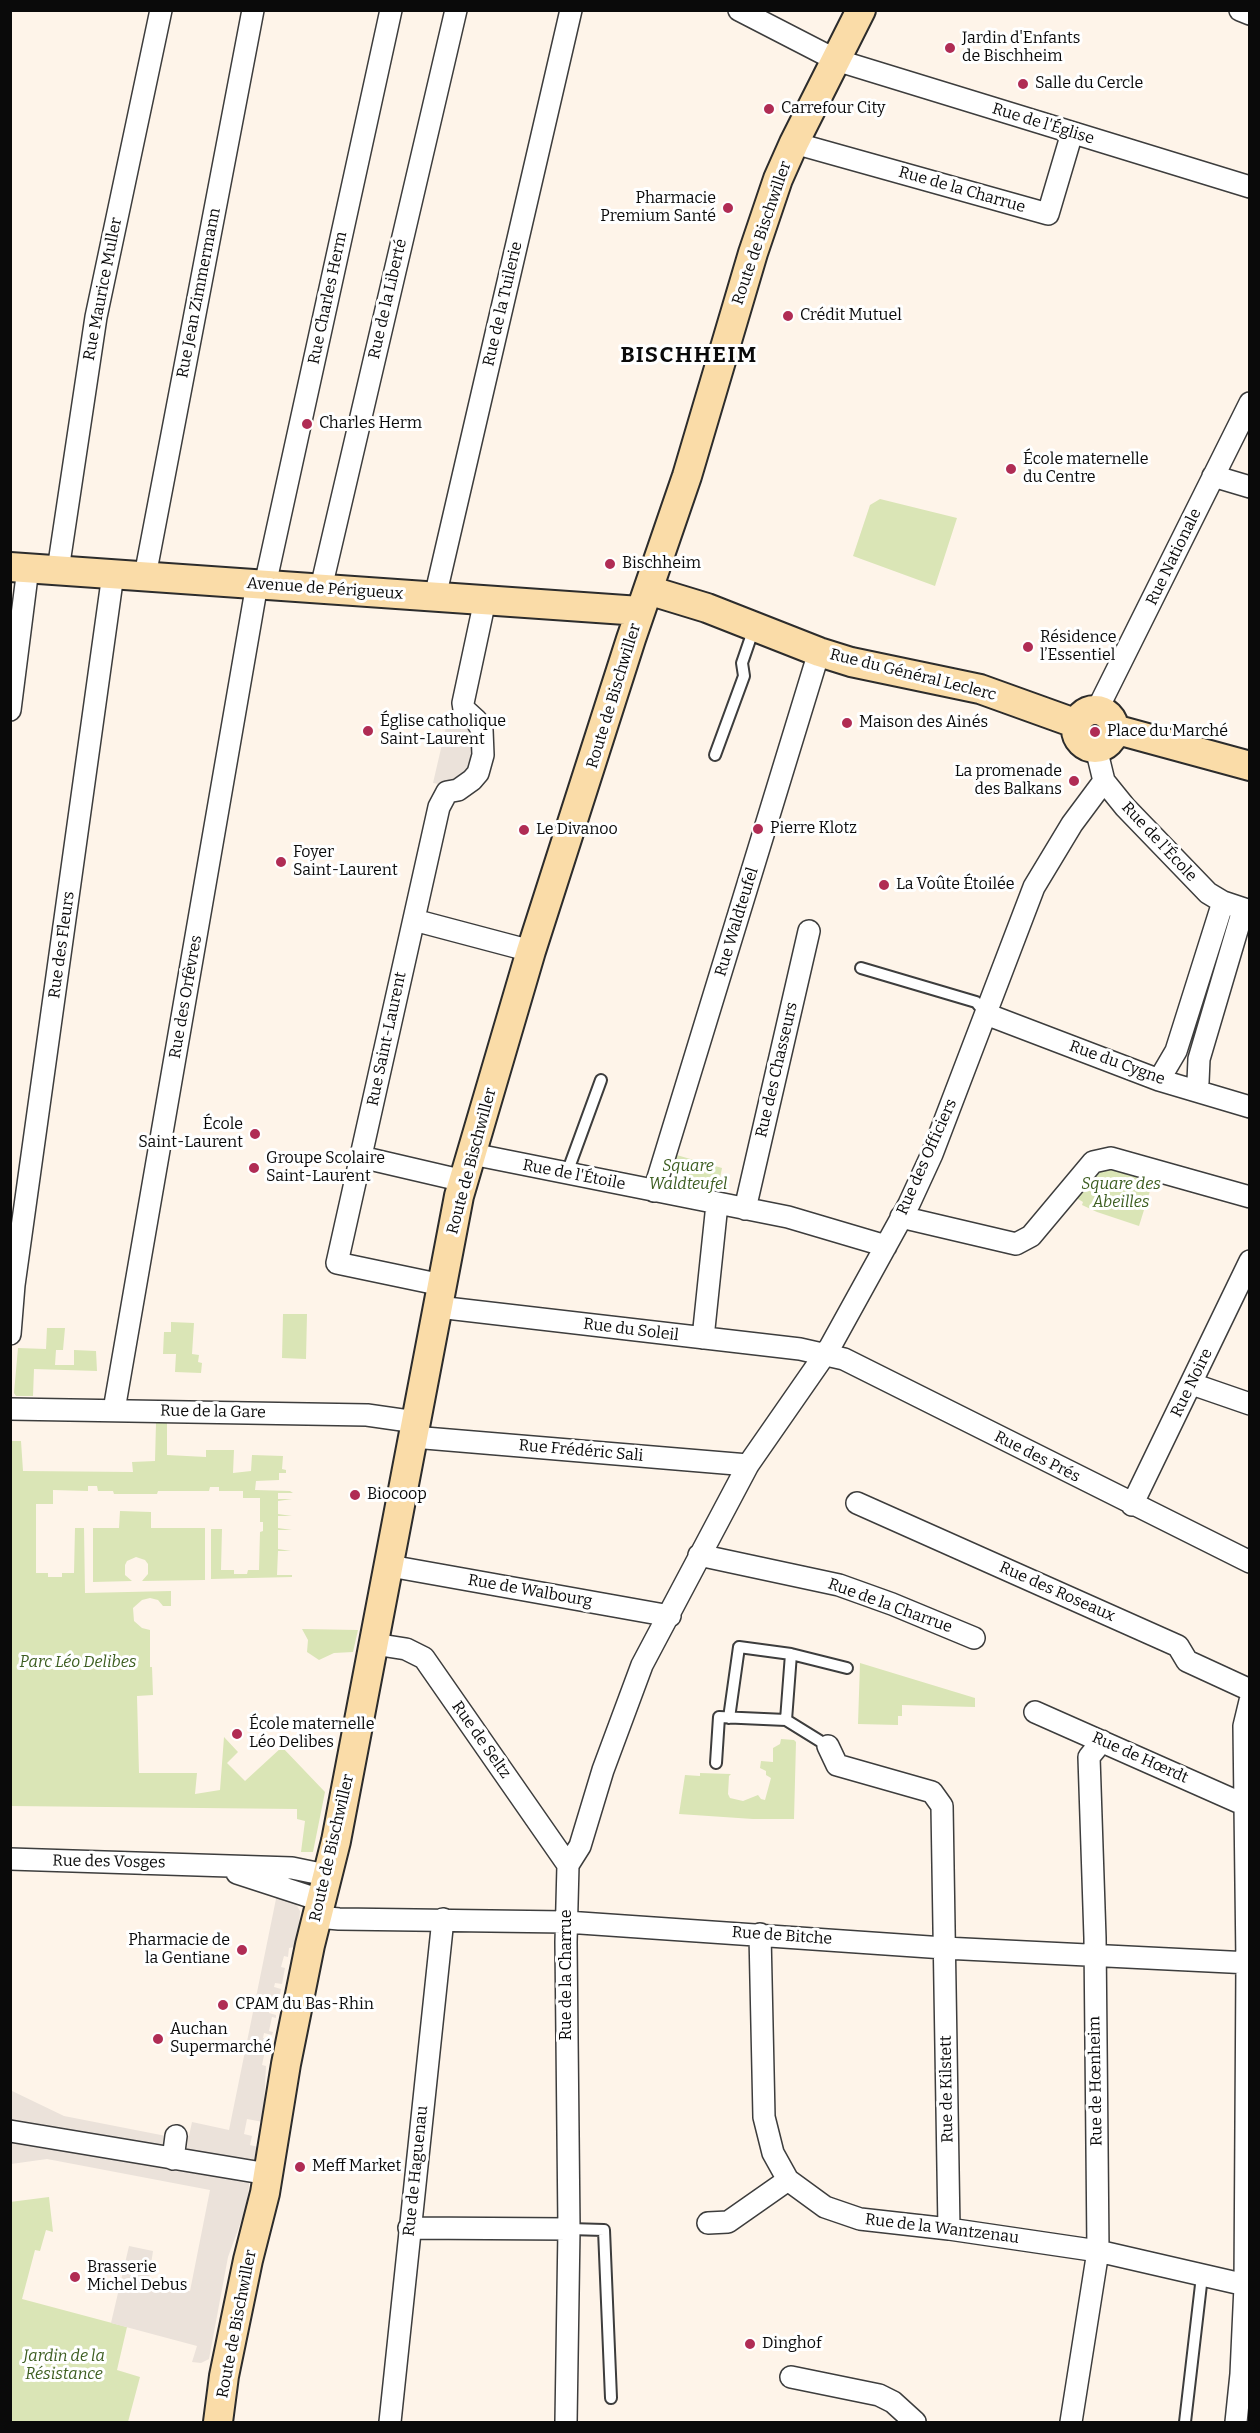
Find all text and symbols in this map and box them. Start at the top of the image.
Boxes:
place label: Jardin d'Enfants de Bischheim [962,29,1080,67]
marker: Jardin d'Enfants de Bischheim [943,41,957,55]
place label: Salle du Cercle [1035,74,1143,94]
marker: Salle du Cercle [1016,77,1030,91]
place label: Carrefour City [781,99,886,119]
street label: Rue de l'Église [990,99,1096,149]
marker: Carrefour City [762,102,776,116]
street label: Route de Bischwiller [728,159,796,307]
street label: Rue de la Charrue [896,163,1028,217]
place label: Pharmacie Premium Santé [600,189,716,227]
marker: Pharmacie Premium Santé [721,201,735,215]
street label: Rue Jean Zimmermann [173,206,225,380]
street label: Rue Maurice Muller [80,216,126,362]
street label: Rue Charles Herm [305,230,351,366]
street label: Rue de la Liberté [365,237,411,361]
street label: Rue de la Tuilerie [479,240,527,368]
place label: Crédit Mutuel [800,306,902,326]
marker: Crédit Mutuel [781,309,795,323]
district label: BISCHHEIM [620,343,758,369]
place label: Charles Herm [319,414,422,434]
marker: Charles Herm [300,417,314,431]
place label: École maternelle du Centre [1023,450,1148,488]
marker: École maternelle du Centre [1004,462,1018,476]
street label: Rue Nationale [1142,505,1206,609]
place label: Bischheim [622,554,701,574]
marker: Bischheim [603,557,617,571]
street label: Avenue de Périgueux [246,574,404,604]
street label: Route de Bischwiller [583,621,645,771]
place label: Résidence l’Essentiel [1040,628,1116,666]
marker: Résidence l’Essentiel [1021,640,1035,654]
street label: Rue du Général Leclerc [828,645,998,705]
place label: Église catholique Saint-Laurent [380,712,506,750]
place label: Maison des Ainés [859,713,988,733]
marker: Maison des Ainés [840,716,854,730]
place label: Place du Marché [1107,722,1228,742]
marker: Église catholique Saint-Laurent [361,724,375,738]
marker: Place du Marché [1088,725,1102,739]
place label: La promenade des Balkans [955,762,1062,800]
marker: La promenade des Balkans [1067,774,1081,788]
street label: Rue de l'École [1117,798,1201,886]
place label: Pierre Klotz [770,819,857,839]
place label: Le Divanoo [536,820,618,840]
marker: Pierre Klotz [751,822,765,836]
marker: Le Divanoo [517,823,531,837]
place label: Foyer Saint-Laurent [293,843,398,881]
marker: Foyer Saint-Laurent [274,855,288,869]
street label: Rue Waldteufel [711,865,763,979]
place label: La Voûte Étoilée [896,875,1015,895]
marker: La Voûte Étoilée [877,878,891,892]
street label: Rue des Fleurs [45,890,79,1000]
street label: Rue des Orfèvres [166,934,206,1060]
street label: Rue Saint-Laurent [363,970,411,1108]
street label: Rue des Chasseurs [752,1000,802,1140]
street label: Rue du Cygne [1067,1037,1167,1089]
street label: Route de Bischwiller [443,1086,501,1236]
street label: Rue des Officiers [893,1096,961,1218]
place label: École Saint-Laurent [138,1115,243,1153]
marker: École Saint-Laurent [248,1127,262,1141]
place label: Groupe Scolaire Saint-Laurent [266,1149,385,1187]
street label: Rue de l'Étoile [521,1156,627,1194]
park label: Square Waldteufel [649,1157,727,1195]
marker: Groupe Scolaire Saint-Laurent [247,1161,261,1175]
park label: Square des Abeilles [1081,1175,1161,1213]
street label: Rue du Soleil [582,1315,680,1345]
street label: Rue Noire [1167,1346,1217,1420]
street label: Rue de la Gare [160,1401,266,1423]
street label: Rue des Prés [991,1427,1083,1487]
street label: Rue Frédéric Sali [518,1436,644,1466]
place label: Biocoop [367,1485,427,1505]
marker: Biocoop [348,1488,362,1502]
street label: Rue des Roseaux [996,1558,1118,1626]
street label: Rue de Walbourg [466,1571,594,1611]
street label: Rue de la Charrue [825,1575,955,1637]
park label: Parc Léo Delibes [20,1653,136,1673]
street label: Rue de Seltz [447,1698,515,1782]
place label: École maternelle Léo Delibes [249,1715,374,1753]
marker: École maternelle Léo Delibes [230,1727,244,1741]
street label: Rue de Hœrdt [1089,1728,1191,1788]
street label: Route de Bischwiller [306,1772,358,1924]
street label: Rue des Vosges [52,1851,166,1873]
street label: Rue de la Charrue [557,1909,577,2041]
street label: Rue de Bitche [731,1923,833,1949]
place label: Pharmacie de la Gentiane [128,1931,230,1969]
marker: Pharmacie de la Gentiane [235,1943,249,1957]
place label: CPAM du Bas-Rhin [235,1995,374,2015]
marker: CPAM du Bas-Rhin [216,1998,230,2012]
street label: Rue de Hœnheim [1085,2016,1107,2146]
place label: Auchan Supermarché [170,2020,272,2058]
marker: Auchan Supermarché [151,2032,165,2046]
street label: Rue de Kilstett [936,2035,958,2143]
street label: Rue de Haguenau [400,2105,432,2237]
place label: Meff Market [312,2157,401,2177]
marker: Meff Market [293,2160,307,2174]
street label: Rue de la Wantzenau [864,2210,1020,2248]
street label: Route de Bischwiller [213,2248,261,2400]
place label: Brasserie Michel Debus [87,2258,187,2296]
marker: Brasserie Michel Debus [68,2270,82,2284]
place label: Dinghof [762,2334,822,2354]
marker: Dinghof [743,2337,757,2351]
park label: Jardin de la Résistance [23,2347,105,2385]

